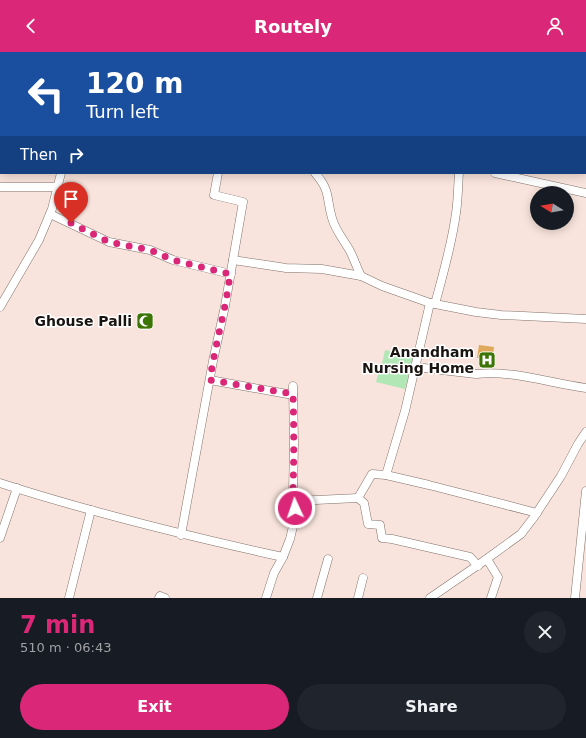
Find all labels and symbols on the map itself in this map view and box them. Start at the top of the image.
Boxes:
pin [54,182,88,223]
north arrow [530,186,574,230]
mosque icon: Ghouse Palli [135,311,155,331]
place label: Ghouse Palli [35,313,132,329]
place label: Anandham Nursing Home [362,344,474,376]
hospital icon: Anandham Nursing Home [477,350,497,370]
position arrow [274,487,316,529]

